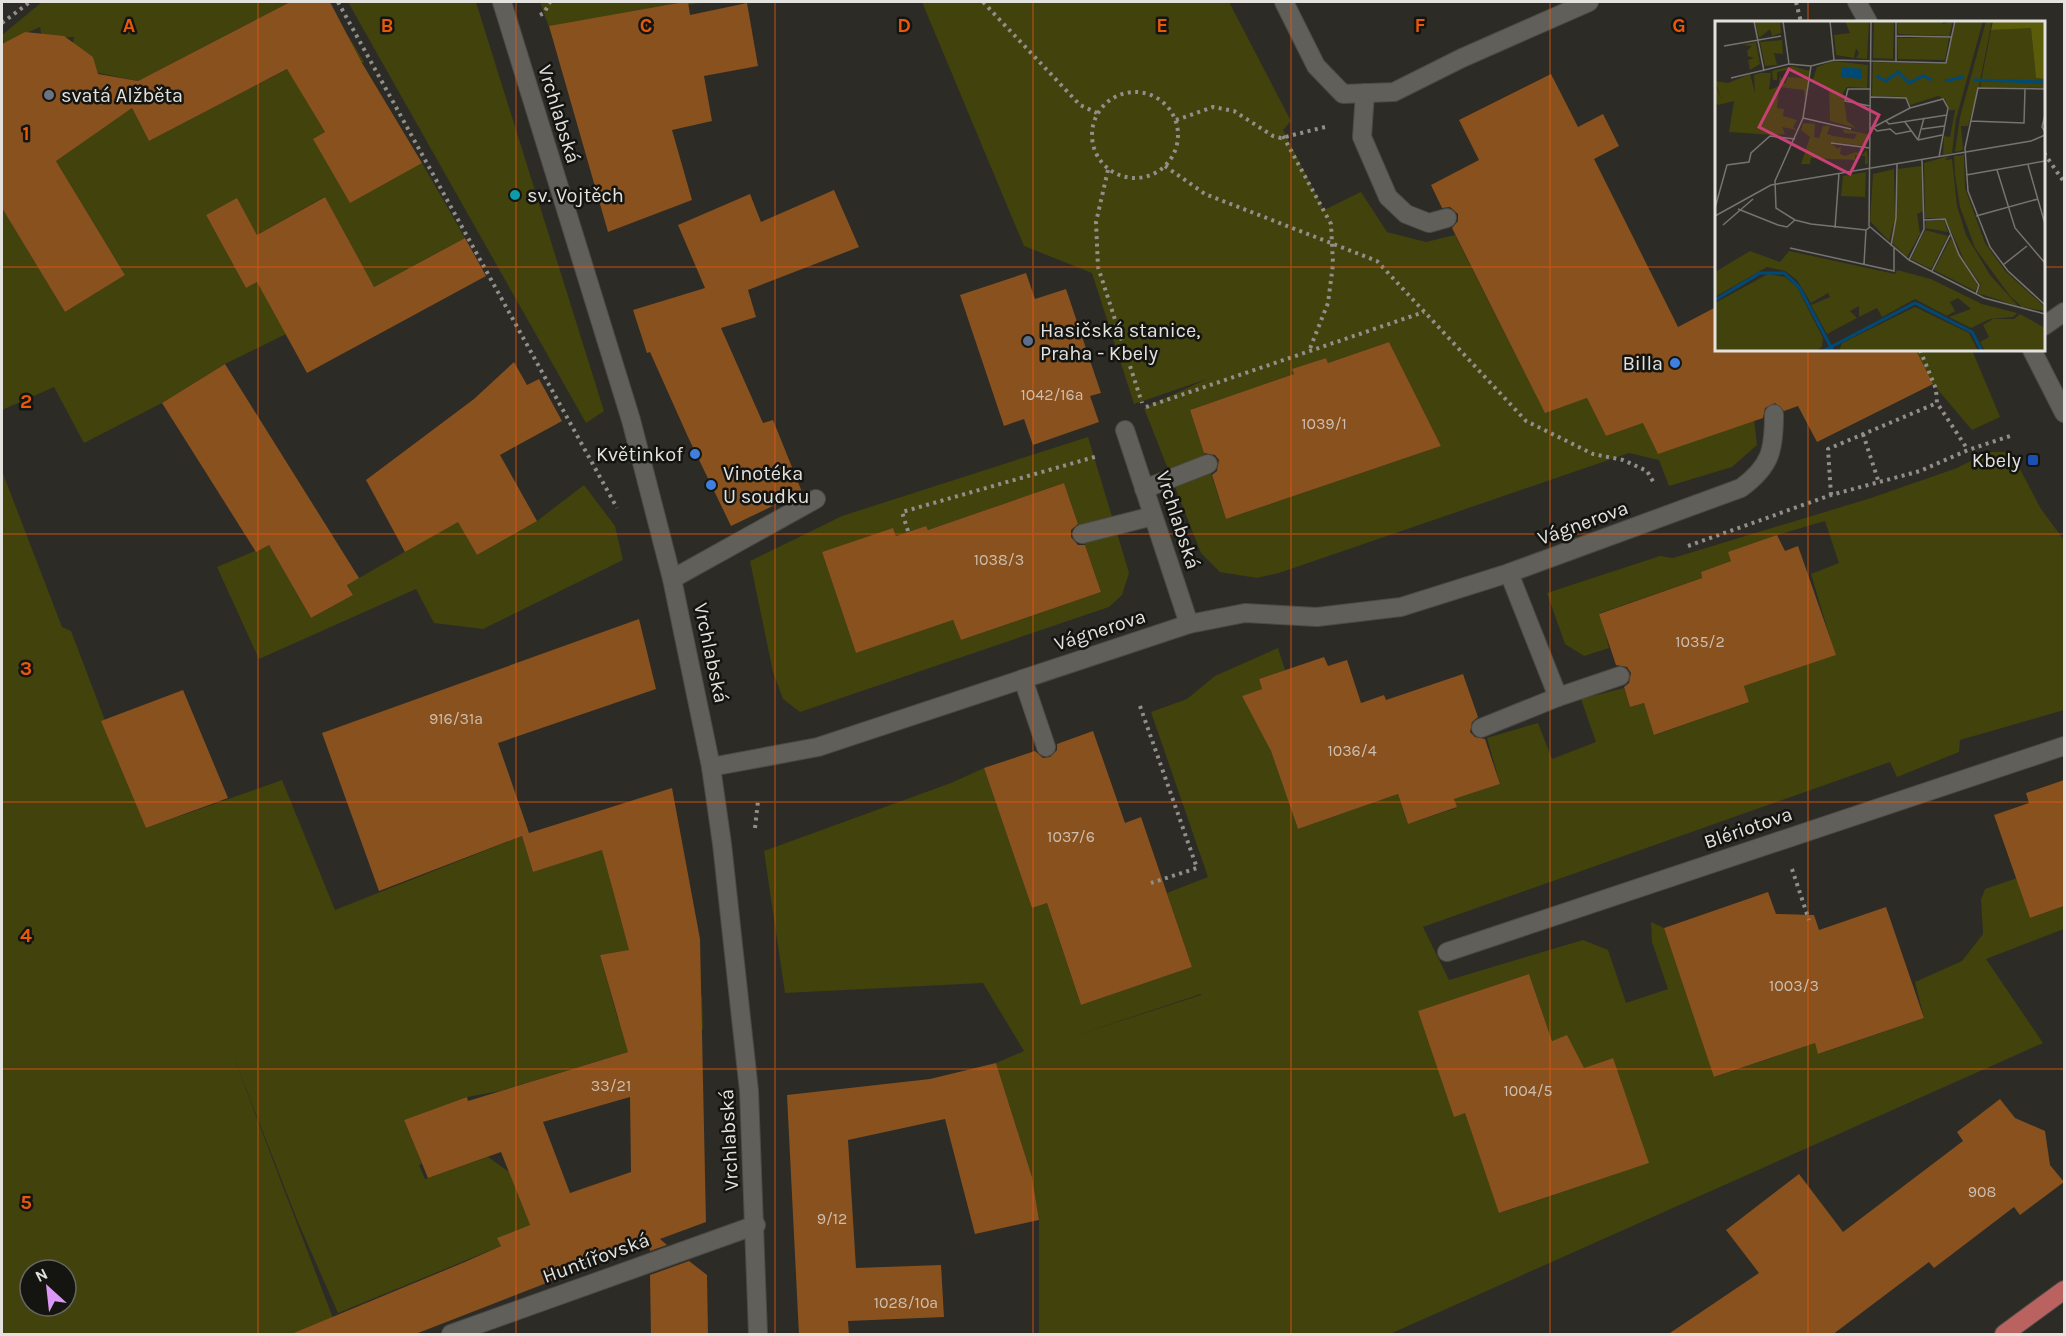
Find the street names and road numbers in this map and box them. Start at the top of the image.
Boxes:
street label: Vrchlabská [533,62,585,166]
street label: Vrchlabská [1151,468,1205,572]
street label: Vágnerova [1535,496,1631,550]
street label: Vrchlabská [689,601,733,705]
street label: Vágnerova [1052,604,1148,656]
street label: Blériotova [1701,802,1795,854]
street label: Vrchlabská [715,1089,743,1191]
street label: Huntířovská [539,1228,653,1288]

